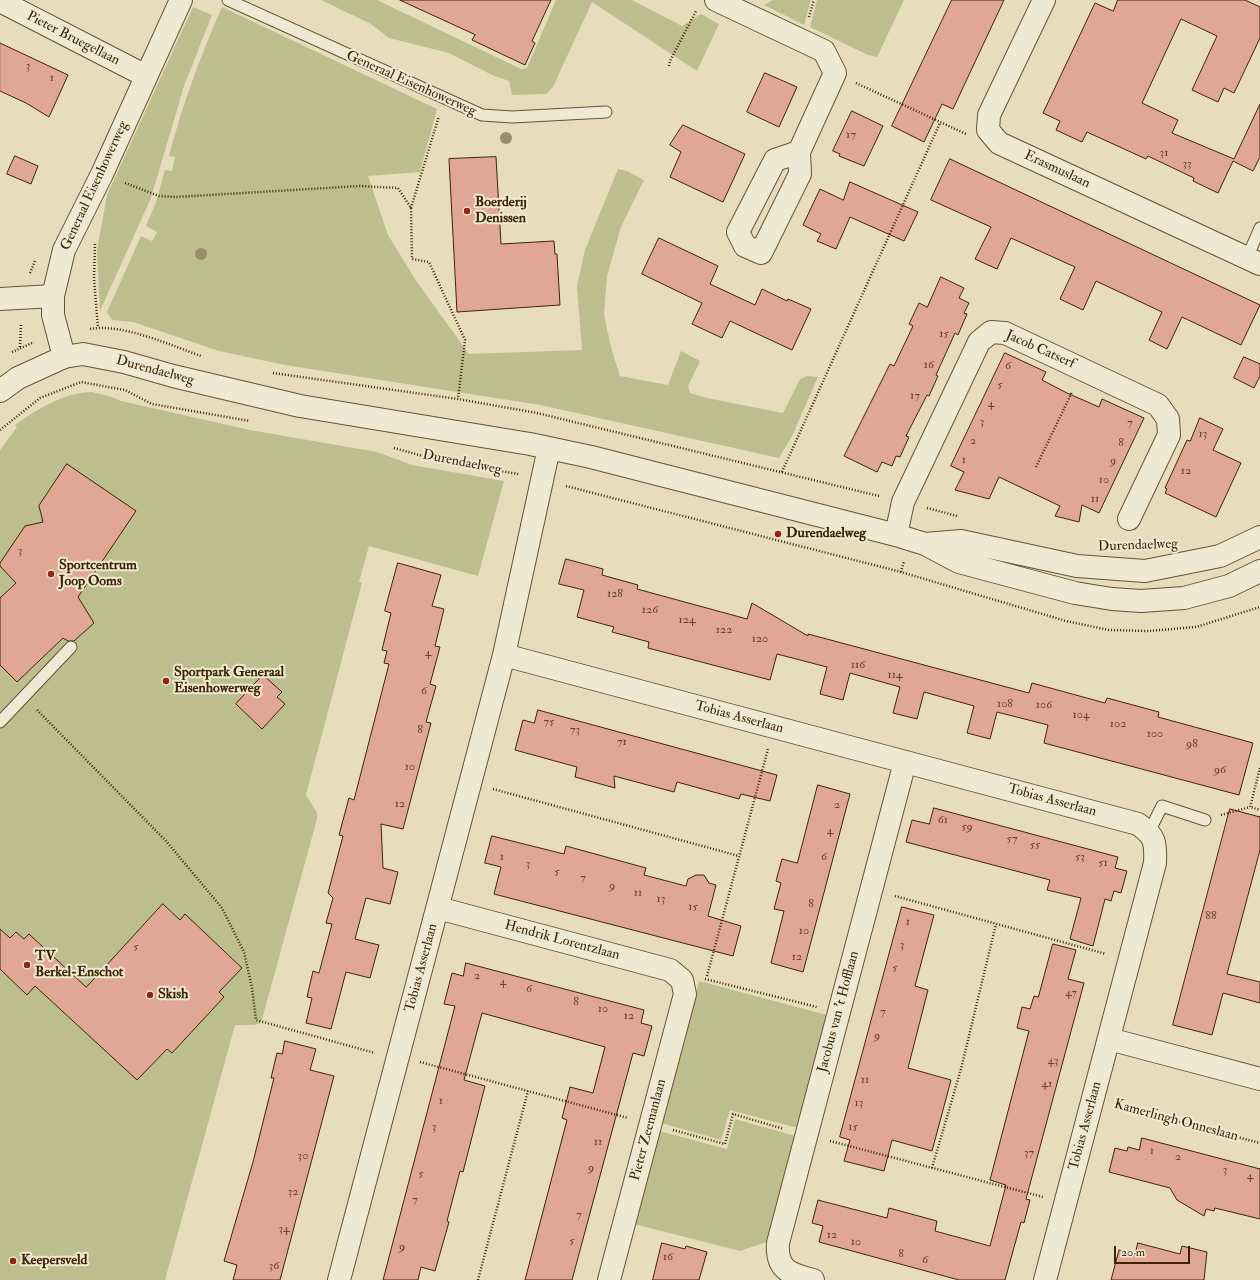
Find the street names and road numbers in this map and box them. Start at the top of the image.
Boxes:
street label: Pieter Bruegellaan [24,8,122,70]
street label: Generaal Eisenhowerweg [343,48,479,120]
street label: Generaal Eisenhowerweg [58,119,132,253]
street label: Erasmuslaan [1021,147,1093,193]
street label: Jacob Catserf [1003,327,1077,373]
street label: Durendaelweg [114,353,196,389]
street label: Durendaelweg [421,447,503,479]
street label: Durendaelweg [1098,536,1178,556]
street label: Tobias Asserlaan [693,698,785,738]
street label: Tobias Asserlaan [1006,781,1098,821]
street label: Hendrik Lorentzlaan [503,918,621,964]
street label: Tobias Asserlaan [402,922,442,1014]
street label: Jacobus van 't Hofflaan [815,949,863,1075]
street label: Pieter Zeemanlaan [627,1077,671,1183]
street label: Tobias Asserlaan [1066,1080,1106,1172]
street label: Kamerlingh Onneslaan [1112,1096,1240,1146]

